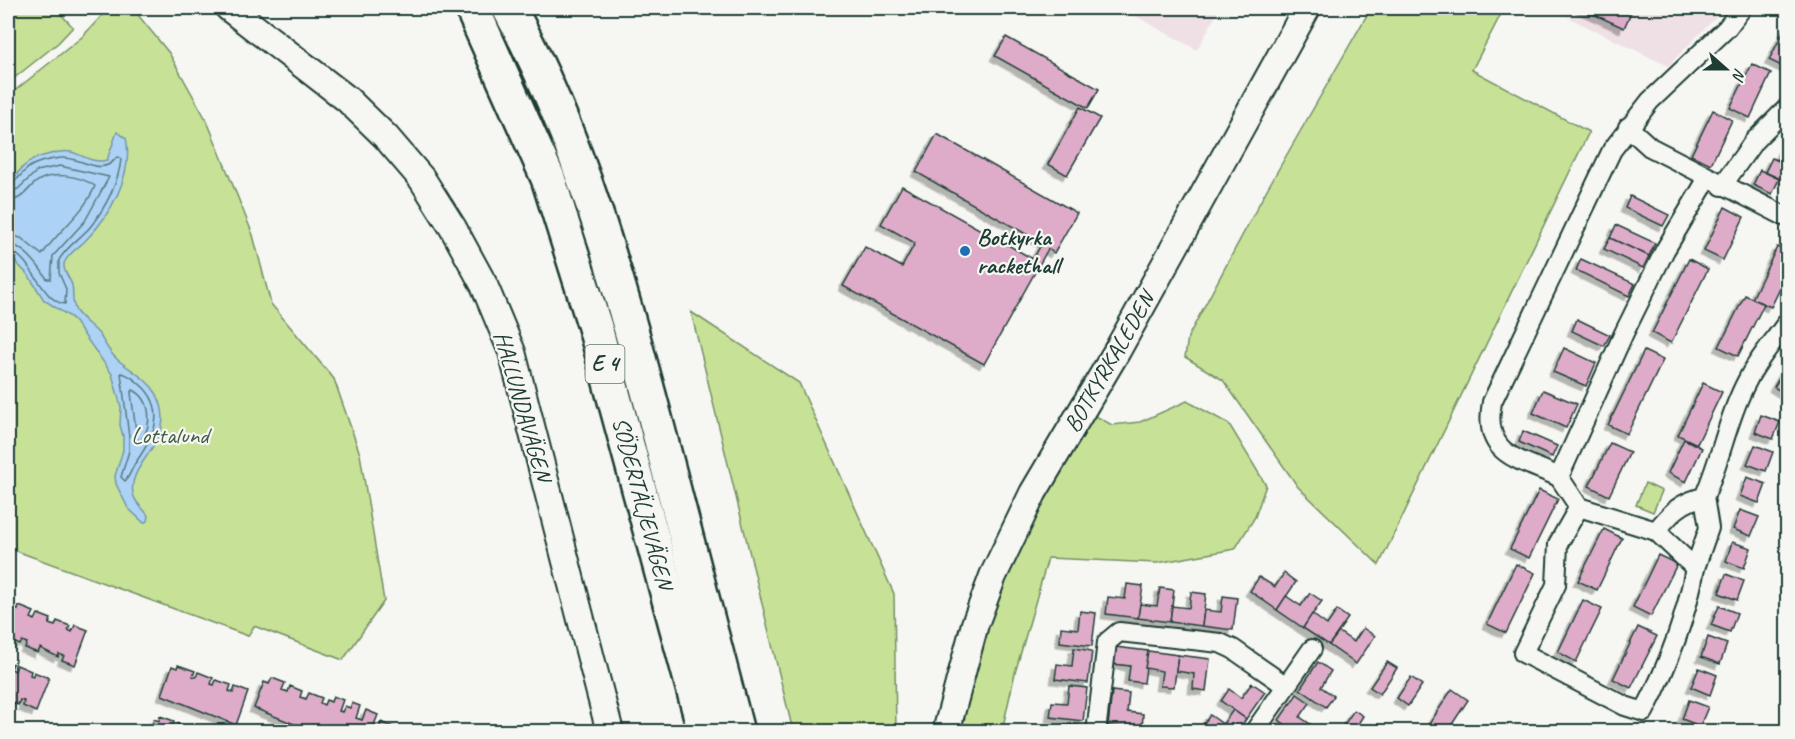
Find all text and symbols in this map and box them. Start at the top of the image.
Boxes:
north arrow [1696,39,1756,99]
text: N [1727,66,1750,85]
place label: Botkyrka rackethall [977,222,1064,280]
marker: Botkyrka rackethall [958,244,972,258]
street label: BOTKYRKALEDEN [1057,284,1163,438]
street label: HALLUNDAVÄGEN [487,328,560,488]
road number: E 4 [586,345,624,383]
street label: SÖDERTÄLJEVÄGEN [606,414,681,595]
park label: Lottalund [131,420,212,450]

